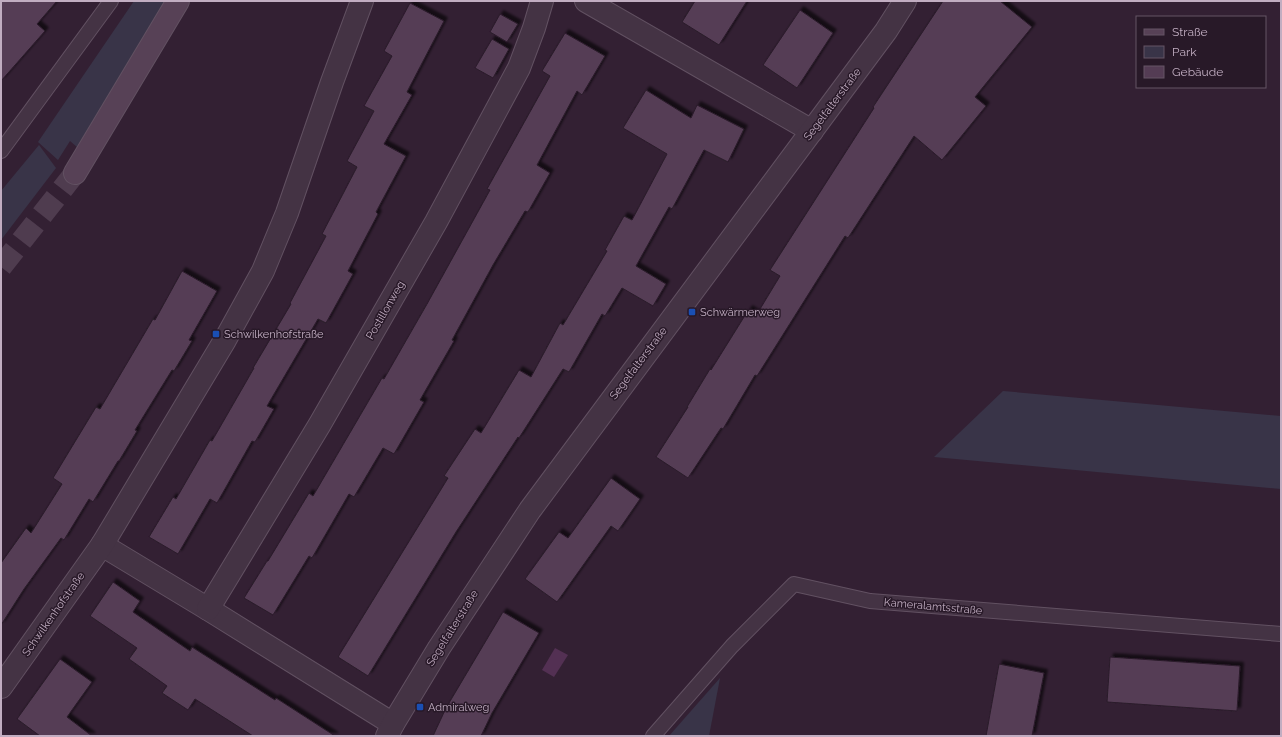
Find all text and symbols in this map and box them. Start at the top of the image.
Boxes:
legend [1136,16,1266,88]
text: Straße [1172,25,1208,39]
text: Park [1172,45,1197,59]
street label: Segelfalterstraße [801,65,864,143]
text: Gebäude [1172,65,1223,79]
street label: Postillonweg [363,279,407,342]
place label: Schwärmerweg [700,306,780,319]
marker: Schwärmerweg [687,307,697,317]
street label: Segelfalterstraße [607,324,670,402]
place label: Schwilkenhofstraße [224,328,324,341]
marker: Schwilkenhofstraße [211,329,221,339]
street label: Schwilkenhofstraße [20,569,88,659]
street label: Segelfalterstraße [424,587,481,669]
street label: Kameralamtsstraße [883,596,983,617]
place label: Admiralweg [428,701,489,714]
marker: Admiralweg [415,702,425,712]

